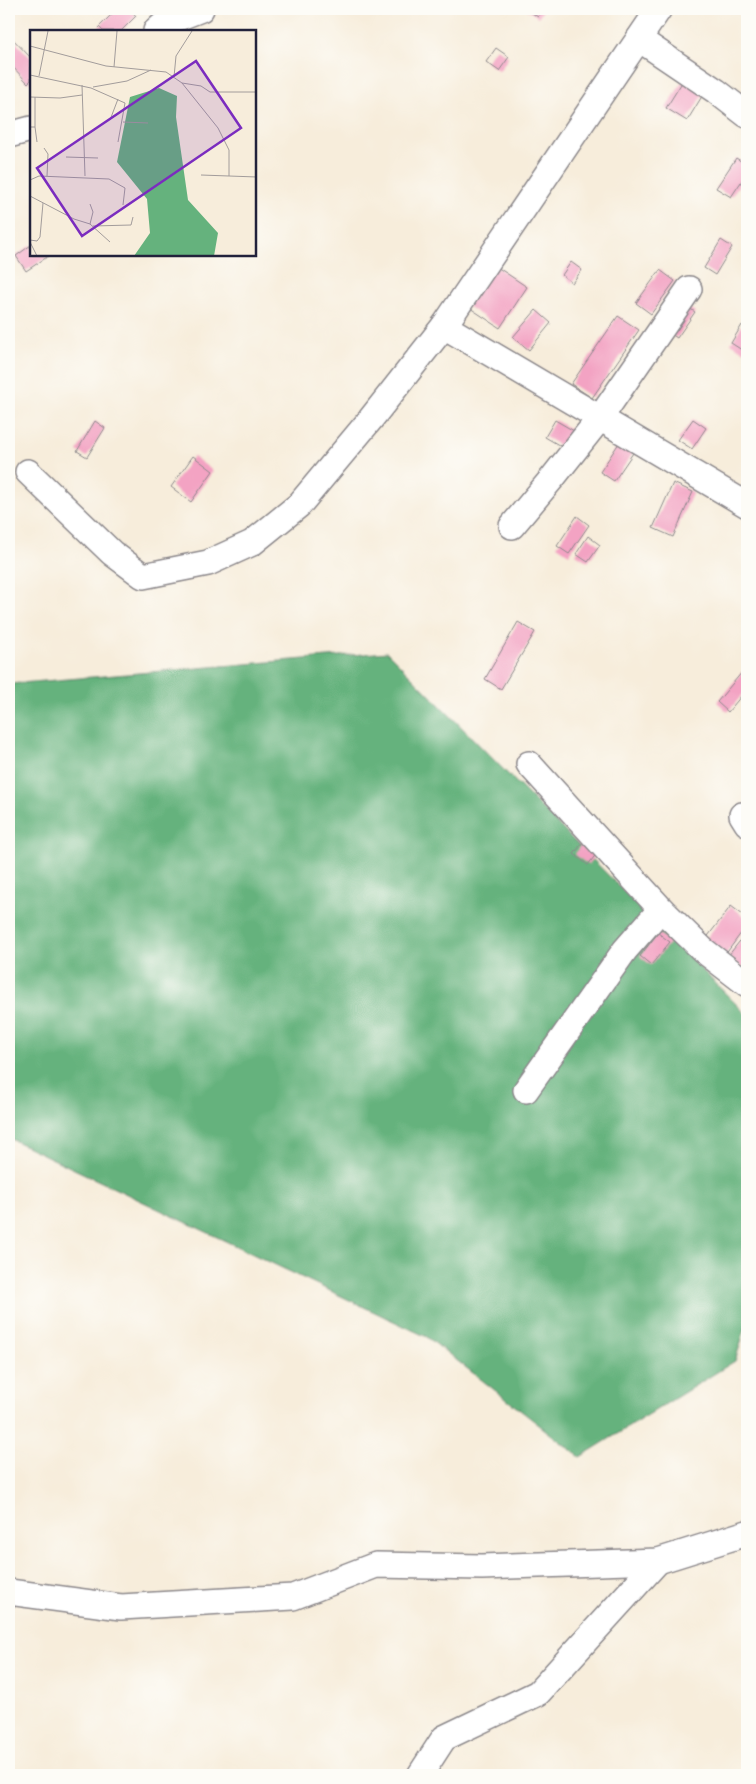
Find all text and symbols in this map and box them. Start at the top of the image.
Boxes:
inset map [30,30,256,256]

